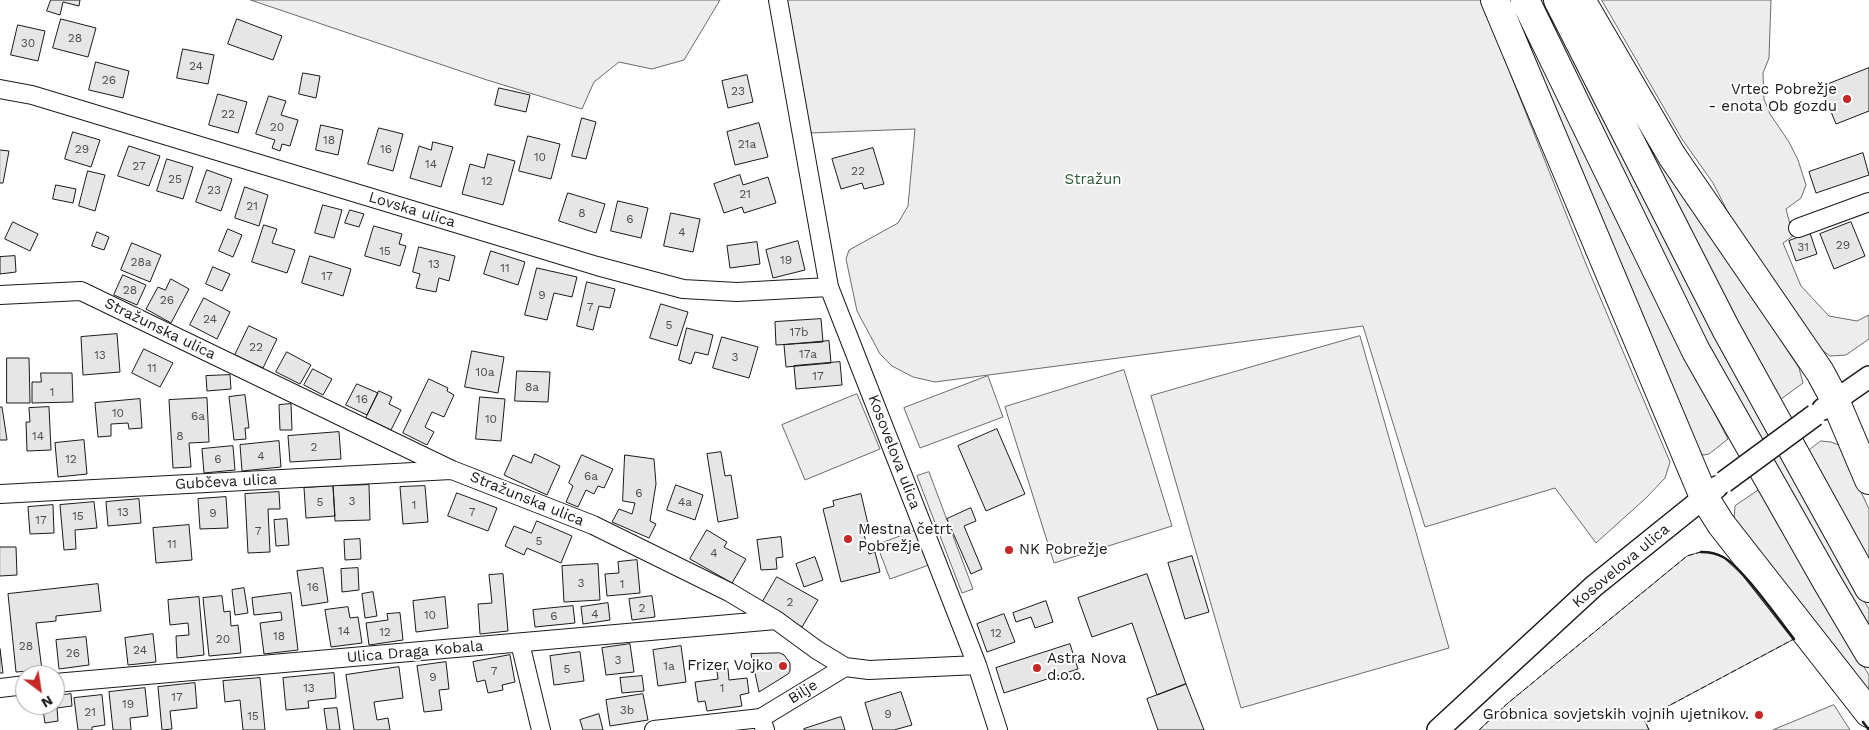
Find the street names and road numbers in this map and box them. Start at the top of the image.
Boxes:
street label: Lovska ulica [366,188,458,232]
street label: Stražunska ulica [101,294,219,364]
street label: Kosovelova ulica [864,392,924,512]
street label: Stražunska ulica [467,468,587,530]
street label: Gubčeva ulica [174,470,278,494]
street label: Kosovelova ulica [1569,520,1673,612]
street label: Ulica Draga Kobala [346,637,484,667]
street label: Bilje [785,676,821,708]

